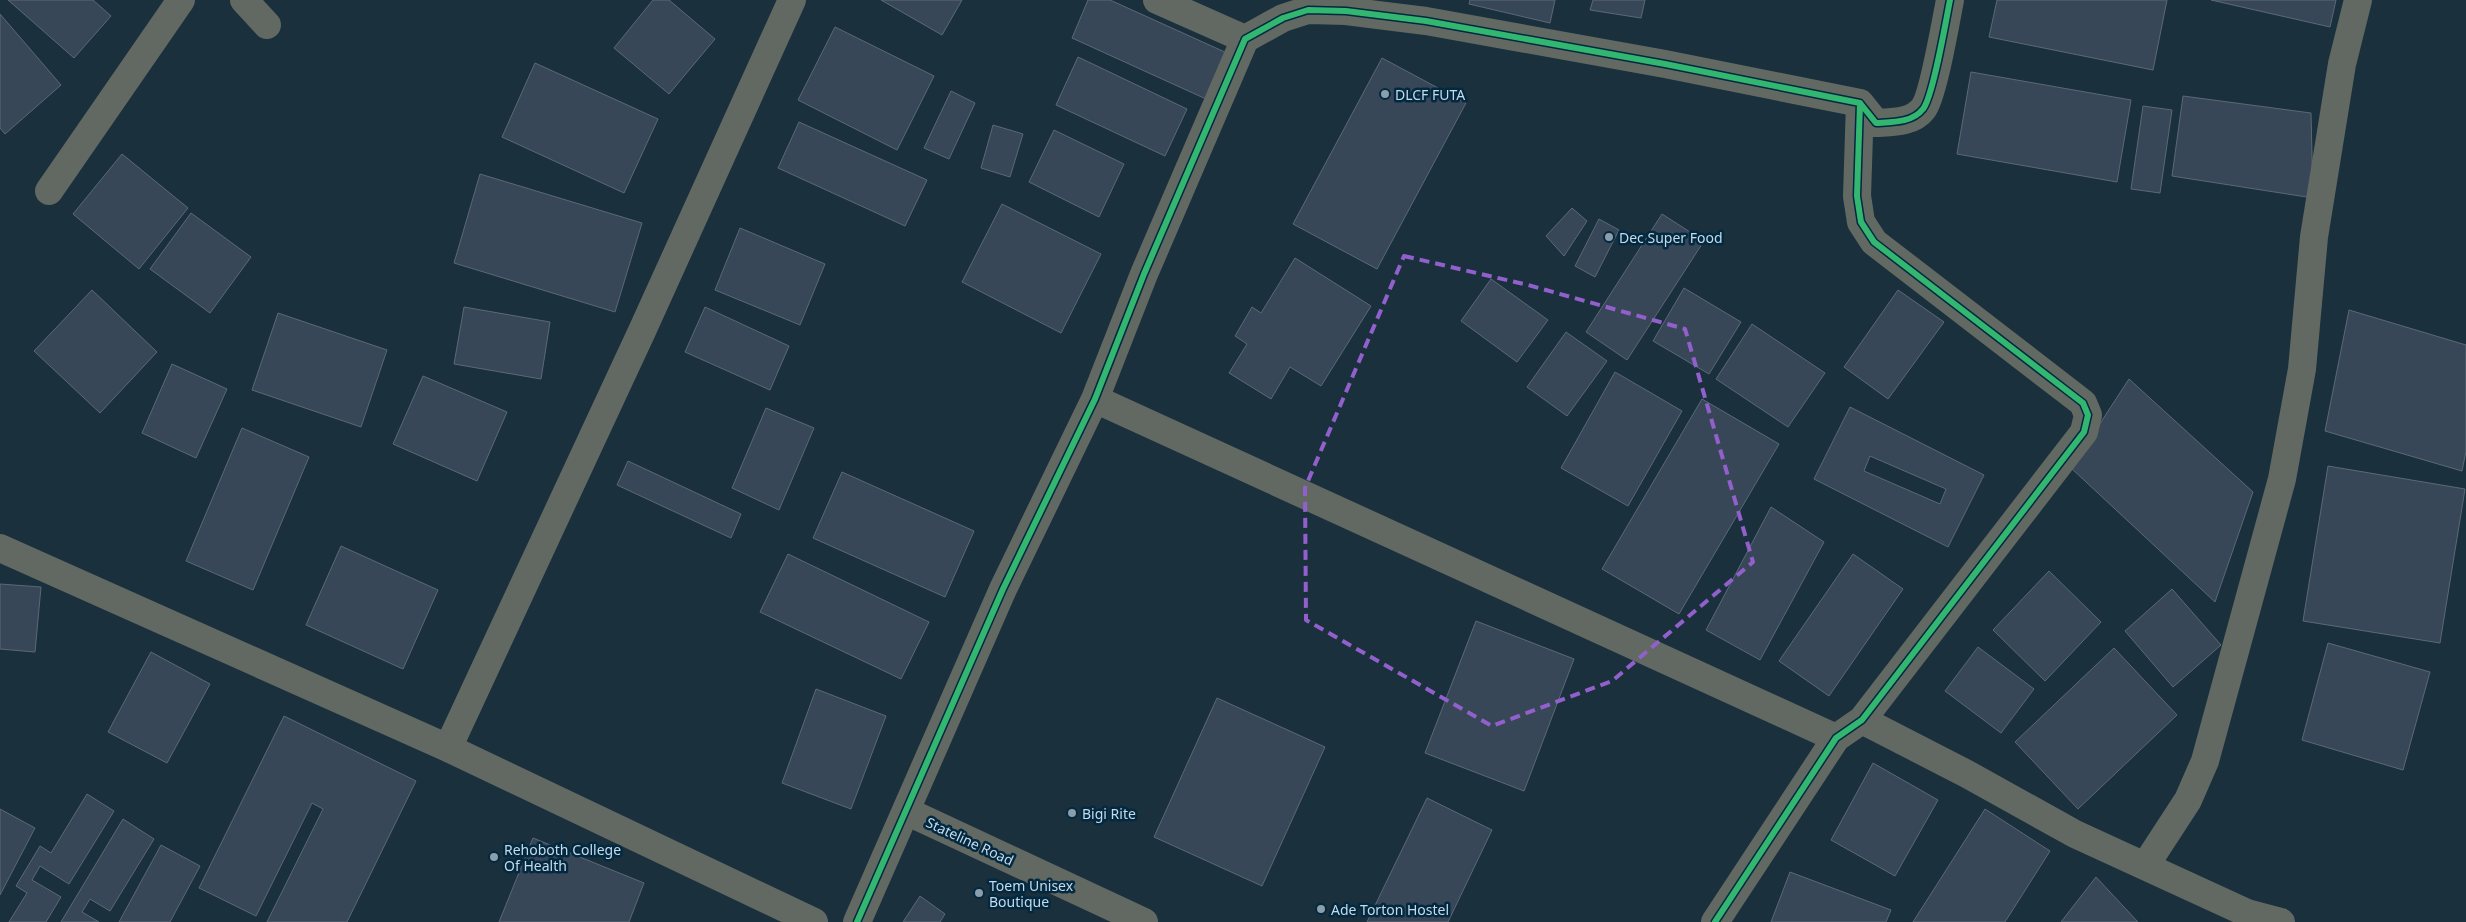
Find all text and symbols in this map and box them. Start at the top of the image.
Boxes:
place label: DLCF FUTA [1395,85,1465,104]
marker: DLCF FUTA [1379,88,1391,100]
place label: Dec Super Food [1619,228,1723,247]
marker: Dec Super Food [1603,231,1615,243]
place label: Bigi Rite [1082,804,1136,823]
marker: Bigi Rite [1066,807,1078,819]
street label: Stateline Road [923,812,1017,870]
place label: Rehoboth College Of Health [504,840,621,875]
marker: Rehoboth College Of Health [488,851,500,863]
place label: Toem Unisex Boutique [989,876,1074,911]
marker: Toem Unisex Boutique [973,887,985,899]
place label: Ade Torton Hostel [1331,900,1449,919]
marker: Ade Torton Hostel [1315,903,1327,915]

